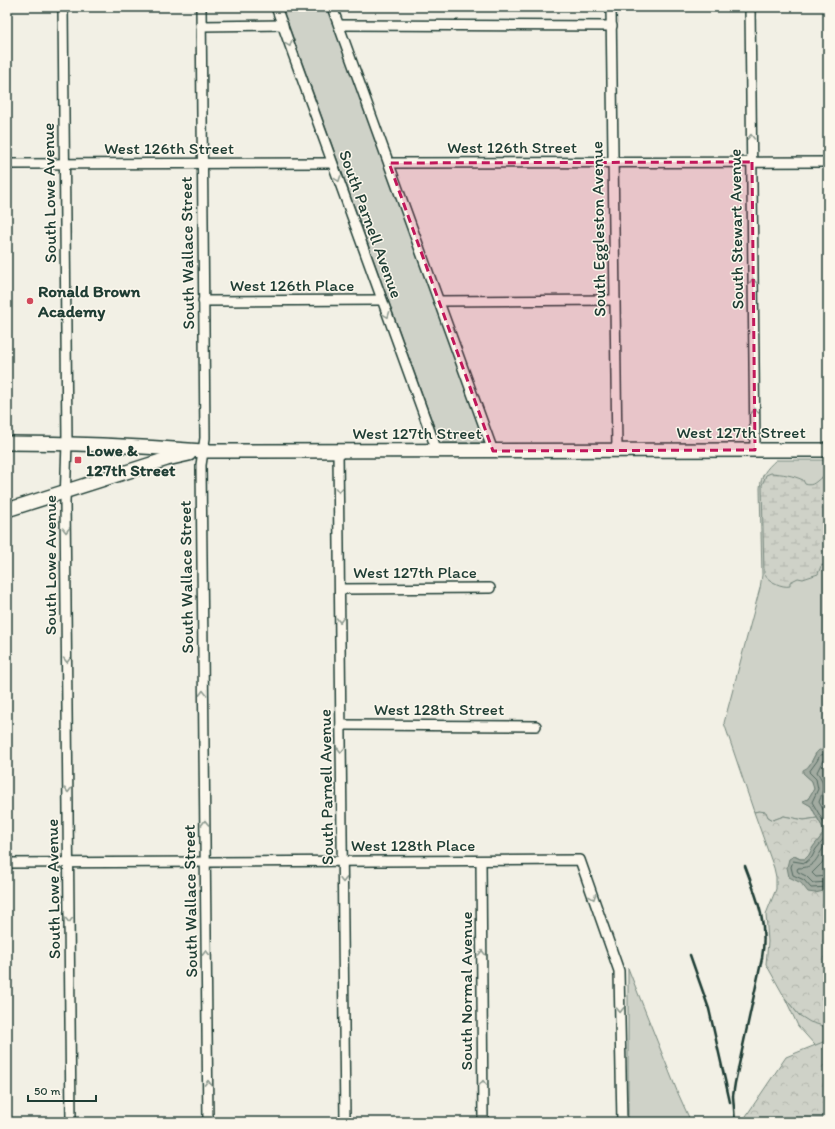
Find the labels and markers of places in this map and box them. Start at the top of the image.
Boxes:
place label: Ronald Brown Academy [37,281,141,322]
marker: Ronald Brown Academy [25,296,35,306]
place label: Lowe & 127th Street [86,440,176,480]
marker: Lowe & 127th Street [73,455,83,465]

